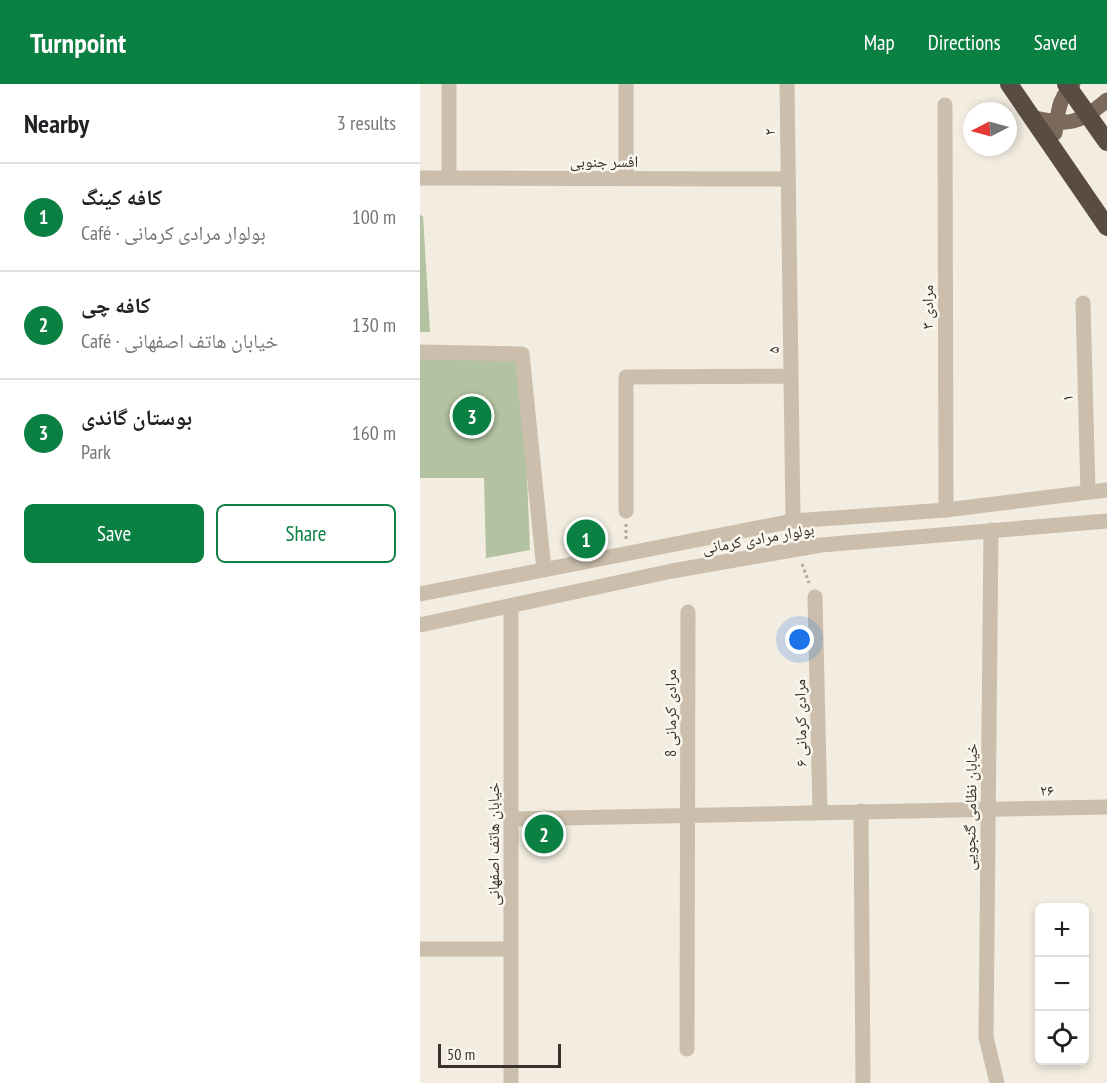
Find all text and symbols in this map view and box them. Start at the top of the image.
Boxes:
text: Turnpoint [30,24,126,61]
text: Map [864,29,895,56]
text: Directions [928,29,1001,56]
text: Saved [1034,29,1077,56]
north arrow [963,102,1017,156]
text: Nearby [24,107,89,140]
text: 3 results [337,110,396,136]
street label: ۲ [759,128,779,136]
street label: افسر جنوبی [570,151,638,172]
text: کافه کینگ [81,183,162,211]
text: 1 [39,204,48,230]
text: 100 m [352,204,396,230]
text: Café · بولوار مرادی کرمانی [81,220,266,246]
street label: مرادی ۳ [917,285,938,329]
text: کافه چی [81,291,151,319]
text: 2 [39,312,48,338]
text: 130 m [352,312,396,338]
text: Café · خیابان هاتف اصفهانی [81,328,278,354]
street label: ۵ [763,346,783,354]
pin: 3 [452,394,492,438]
street label: ۱ [1057,394,1077,402]
text: بوستان گاندی [81,403,192,431]
text: 3 [39,420,48,446]
text: 160 m [352,420,396,446]
text: Park [81,439,111,465]
button: Save [24,504,204,563]
button: Share [216,504,396,563]
pin: 1 [566,516,606,562]
street label: بولوار مرادی کرمانی [700,518,816,559]
your location [785,625,814,654]
street label: مرادی کرمانی 8 [660,669,681,757]
street label: مرادی کرمانی ۶ [789,679,812,767]
street label: خیابان نظامی گنجویی [959,743,982,871]
street label: ۲۶ [1040,780,1054,800]
street label: خیابان هاتف اصفهانی [483,782,504,906]
pin: 2 [524,812,564,856]
map controls [1035,903,1089,1065]
button: + [1035,903,1089,957]
button: − [1035,957,1089,1011]
button: locate [1035,1011,1089,1065]
scale bar [438,1041,561,1068]
text: 50 m [447,1044,475,1064]

